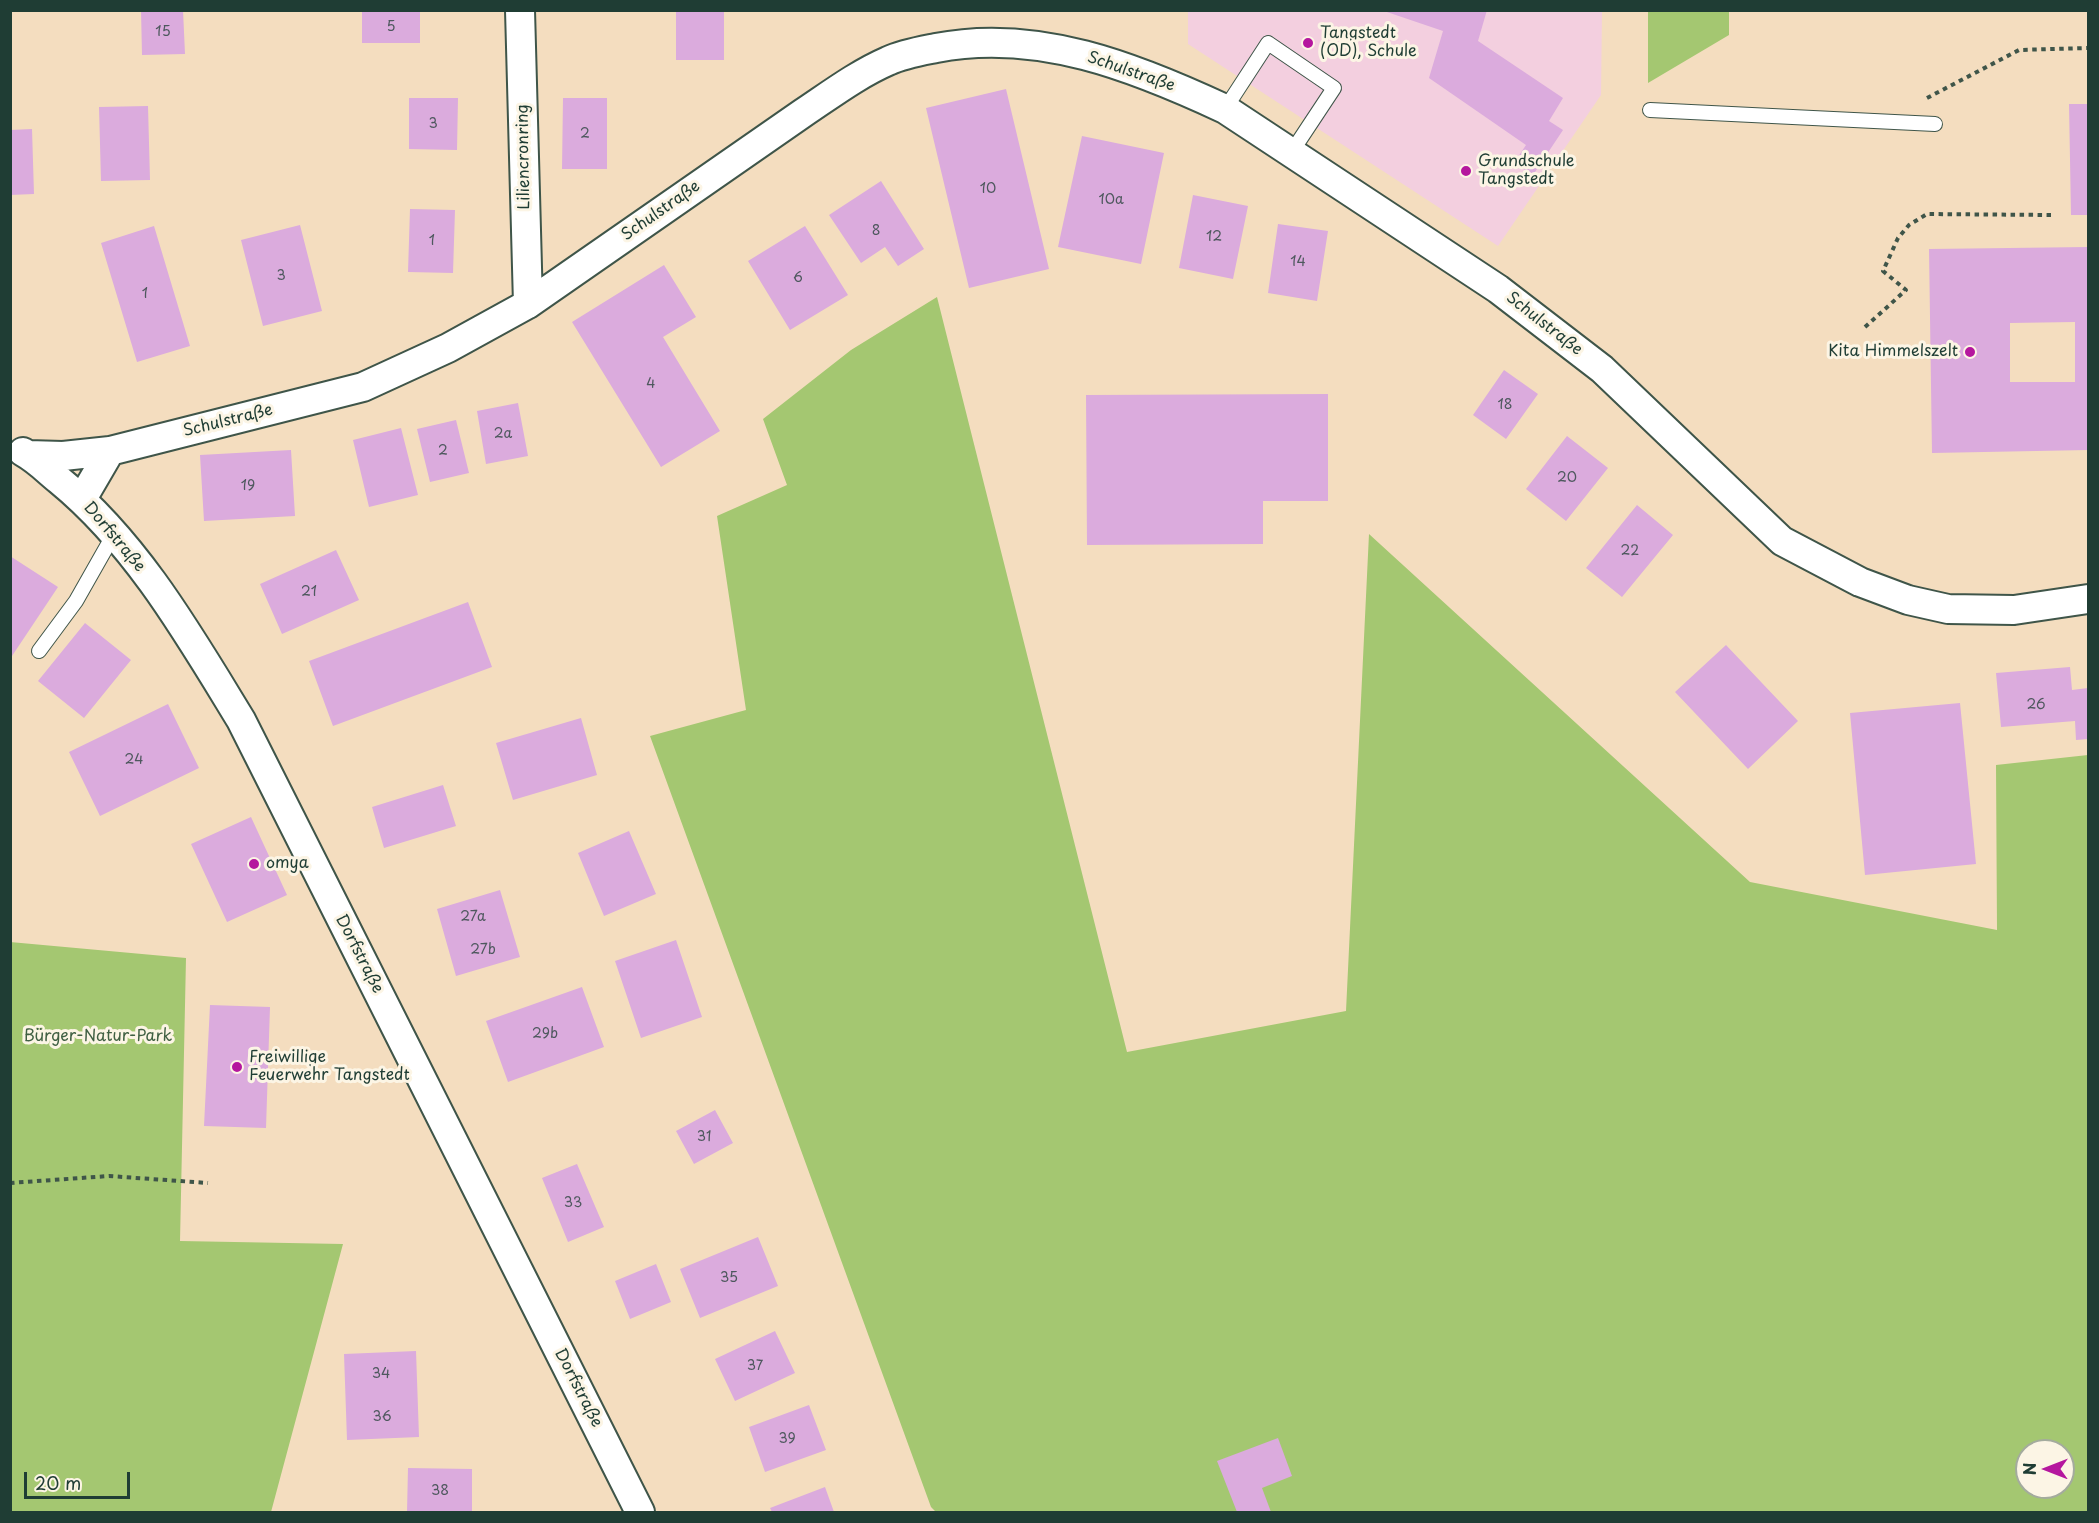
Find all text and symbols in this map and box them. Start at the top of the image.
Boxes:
house number: 5 [386,19,396,35]
house number: 15 [155,24,171,40]
place label: Tangstedt (OD), Schule [1320,24,1417,62]
marker: Tangstedt (OD), Schule [1301,36,1315,50]
street label: Schulstraße [1085,48,1177,96]
street label: Liliencronring [513,104,535,210]
house number: 3 [428,116,438,132]
house number: 2 [580,126,590,142]
place label: Grundschule Tangstedt [1478,152,1575,190]
marker: Grundschule Tangstedt [1459,164,1473,178]
street label: Schulstraße [618,177,704,245]
house number: 10 [980,181,996,197]
house number: 10a [1098,192,1124,208]
house number: 8 [872,223,880,239]
house number: 12 [1206,229,1222,245]
house number: 1 [429,233,435,249]
house number: 14 [1290,254,1306,270]
house number: 3 [276,268,286,284]
house number: 6 [793,270,803,286]
house number: 1 [142,286,148,302]
street label: Schulstraße [1502,288,1586,360]
place label: Kita Himmelszelt [1828,342,1958,362]
marker: Kita Himmelszelt [1963,345,1977,359]
house number: 4 [646,376,656,392]
house number: 18 [1497,397,1513,413]
street label: Schulstraße [181,401,275,441]
house number: 2a [494,426,512,442]
house number: 2 [438,443,448,459]
house number: 20 [1557,470,1577,486]
house number: 19 [241,478,255,494]
street label: Dorfstraße [79,498,149,576]
house number: 22 [1621,543,1639,559]
house number: 21 [301,584,317,600]
house number: 26 [2026,697,2046,713]
house number: 24 [125,752,143,768]
place label: omya [266,854,309,874]
marker: omya [247,857,261,871]
house number: 27a [460,909,486,925]
street label: Dorfstraße [331,911,387,997]
house number: 27b [470,942,496,958]
house number: 29b [532,1026,558,1042]
park label: Bürger-Natur-Park [24,1027,172,1047]
place label: Freiwillige Feuerwehr Tangstedt [249,1048,410,1086]
marker: Freiwillige Feuerwehr Tangstedt [230,1060,244,1074]
house number: 31 [697,1129,711,1145]
house number: 33 [564,1195,582,1211]
house number: 35 [720,1270,738,1286]
street label: Dorfstraße [550,1345,606,1431]
house number: 37 [747,1358,763,1374]
house number: 34 [372,1366,390,1382]
house number: 36 [372,1409,392,1425]
house number: 39 [778,1431,796,1447]
north arrow [2015,1439,2075,1499]
scale bar [27,1460,134,1498]
text: N [2017,1463,2041,1475]
text: 20 m [35,1469,81,1496]
house number: 38 [431,1483,449,1499]

